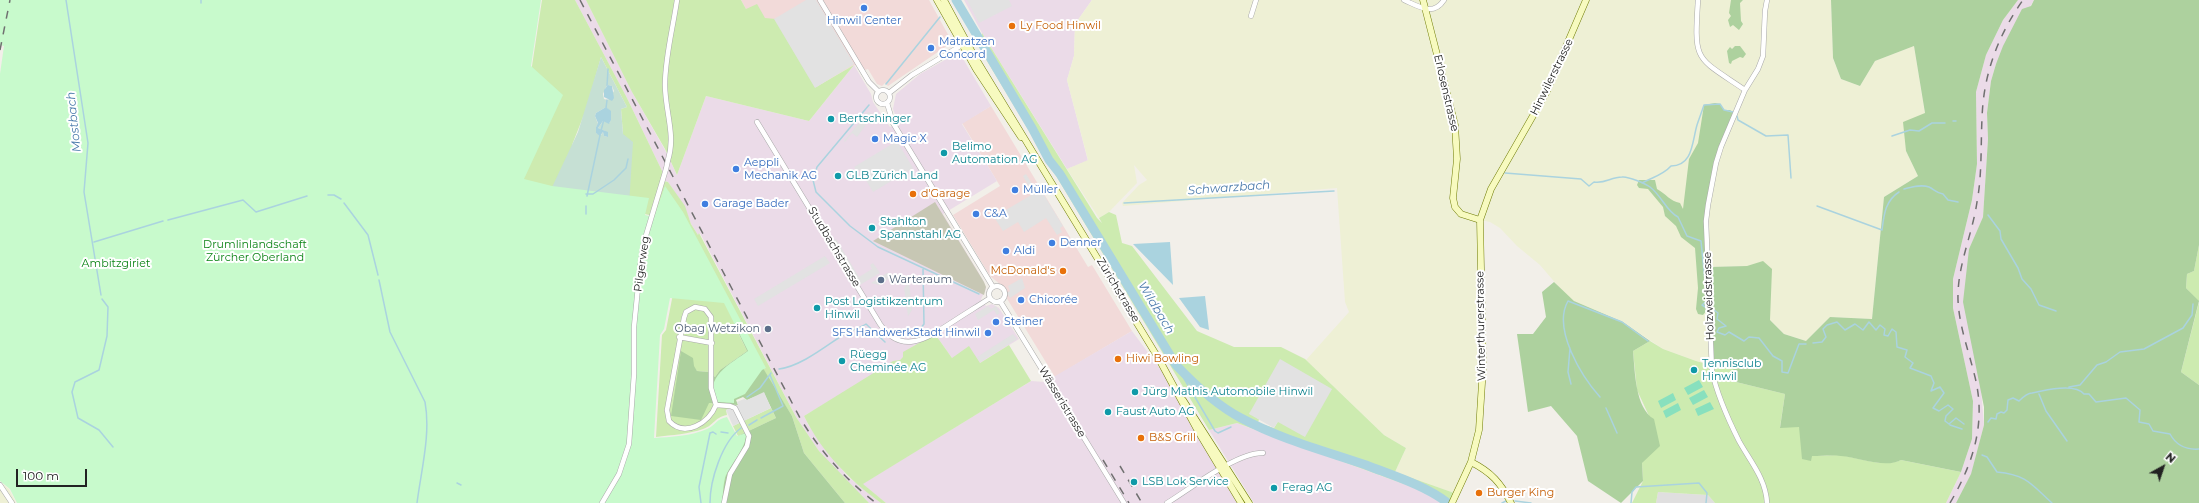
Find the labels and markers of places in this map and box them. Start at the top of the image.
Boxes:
marker: Hinwil Center [859,3,869,13]
place label: Hinwil Center [827,14,901,28]
place label: Ly Food Hinwil [1020,19,1101,33]
marker: Ly Food Hinwil [1007,21,1017,31]
place label: Matratzen Concord [939,35,995,61]
marker: Matratzen Concord [926,43,936,53]
place label: Bertschinger [839,112,911,126]
marker: Bertschinger [826,114,836,124]
place label: Magic X [883,132,927,146]
marker: Magic X [870,134,880,144]
place label: Belimo Automation AG [952,140,1037,166]
marker: Belimo Automation AG [939,148,949,158]
place label: Aeppli Mechanik AG [744,156,817,182]
marker: Aeppli Mechanik AG [731,164,741,174]
place label: GLB Zürich Land [846,169,938,183]
marker: GLB Zürich Land [833,171,843,181]
place label: Müller [1023,183,1058,197]
marker: Müller [1010,185,1020,195]
place label: d'Garage [921,187,970,201]
marker: d'Garage [908,189,918,199]
place label: Garage Bader [713,197,789,211]
marker: Garage Bader [700,199,710,209]
place label: C&A [984,207,1007,221]
marker: C&A [971,209,981,219]
place label: Stahlton Spannstahl AG [880,215,961,241]
marker: Stahlton Spannstahl AG [867,223,877,233]
place label: Denner [1060,236,1102,250]
marker: Denner [1047,238,1057,248]
place label: Aldi [1014,244,1035,258]
marker: Aldi [1001,246,1011,256]
place label: McDonald's [990,264,1055,278]
marker: McDonald's [1058,266,1068,276]
place label: Warteraum [889,273,952,287]
marker: Warteraum [876,275,886,285]
place label: Chicorée [1029,293,1078,307]
place label: Post Logistikzentrum Hinwil [825,295,943,321]
marker: Chicorée [1016,295,1026,305]
marker: Post Logistikzentrum Hinwil [812,303,822,313]
place label: Steiner [1004,315,1043,329]
marker: Steiner [991,317,1001,327]
place label: Obag Wetzikon [674,322,760,336]
marker: Obag Wetzikon [763,324,773,334]
place label: SFS HandwerkStadt Hinwil [832,326,980,340]
marker: SFS HandwerkStadt Hinwil [983,328,993,338]
place label: Rüegg Cheminée AG [850,348,926,374]
place label: Hiwi Bowling [1126,352,1199,366]
marker: Hiwi Bowling [1113,354,1123,364]
marker: Rüegg Cheminée AG [837,356,847,366]
place label: Tennisclub Hinwil [1702,357,1761,383]
marker: Tennisclub Hinwil [1689,365,1699,375]
place label: Jürg Mathis Automobile Hinwil [1143,385,1313,399]
marker: Jürg Mathis Automobile Hinwil [1130,387,1140,397]
place label: Faust Auto AG [1116,405,1195,419]
marker: Faust Auto AG [1103,407,1113,417]
place label: B&S Grill [1149,431,1196,445]
marker: B&S Grill [1136,433,1146,443]
place label: LSB Lok Service [1142,475,1229,489]
marker: LSB Lok Service [1129,477,1139,487]
place label: Ferag AG [1282,481,1333,495]
marker: Ferag AG [1269,483,1279,493]
place label: Burger King [1487,486,1554,500]
marker: Burger King [1474,488,1484,498]

